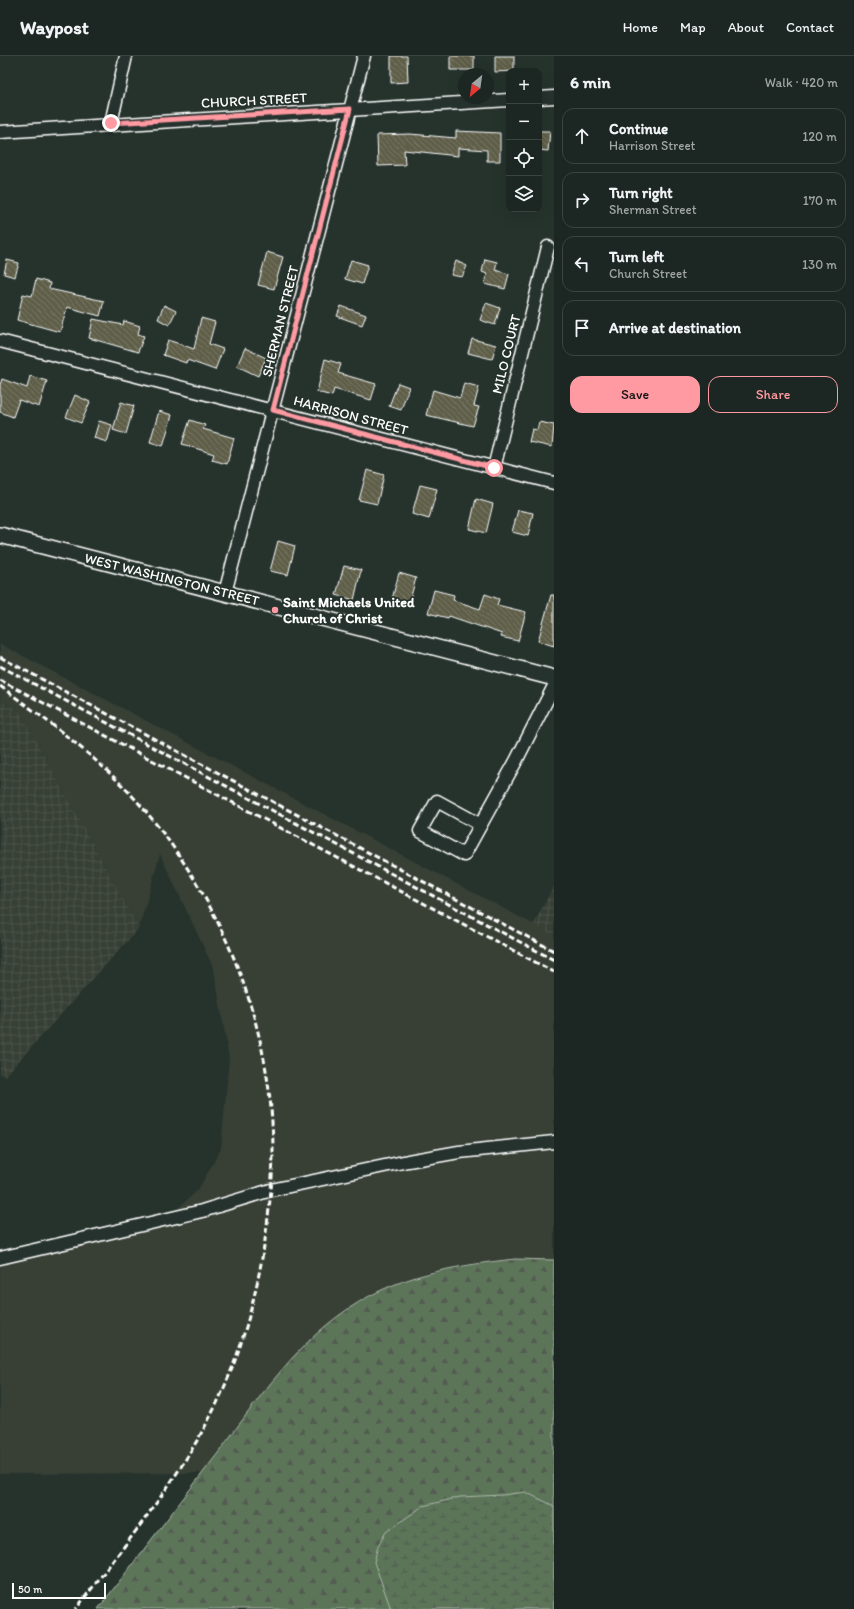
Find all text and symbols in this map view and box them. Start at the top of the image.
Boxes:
text: Waypost [20,16,89,39]
text: Home [623,19,658,36]
text: Map [680,19,706,36]
text: About [728,19,764,36]
text: Contact [786,19,834,36]
north arrow [458,68,494,104]
map controls [506,68,542,212]
button: + [506,68,542,104]
text: 6 min [570,72,611,92]
text: Walk · 420 m [765,75,838,90]
street label: CHURCH STREET [201,89,308,112]
button: − [506,104,542,140]
route end [102,114,120,132]
text: Continue [609,120,668,138]
icon: ahead [571,125,593,147]
text: 120 m [802,129,837,144]
text: Harrison Street [609,138,695,153]
button: locate [506,140,542,176]
button: layers [506,176,542,212]
text: Turn right [609,184,673,202]
icon: right [571,189,593,211]
text: 170 m [803,193,837,208]
text: Sherman Street [609,202,697,217]
text: Turn left [609,248,664,266]
icon: left [571,253,593,275]
text: 130 m [802,257,837,272]
street label: SHERMAN STREET [258,264,303,379]
text: Church Street [609,266,687,281]
street label: MILO COURT [488,313,525,396]
icon: arrive [571,317,593,339]
text: Arrive at destination [609,319,741,337]
button: Save [570,376,700,413]
button: Share [708,376,838,413]
street label: HARRISON STREET [292,392,410,439]
route start [485,459,503,477]
street label: WEST WASHINGTON STREET [83,550,261,609]
place label: Saint Michaels United Church of Christ [283,594,415,627]
marker: Saint Michaels United Church of Christ [270,605,280,615]
scale bar [12,1581,106,1600]
text: 50 m [18,1583,42,1596]

